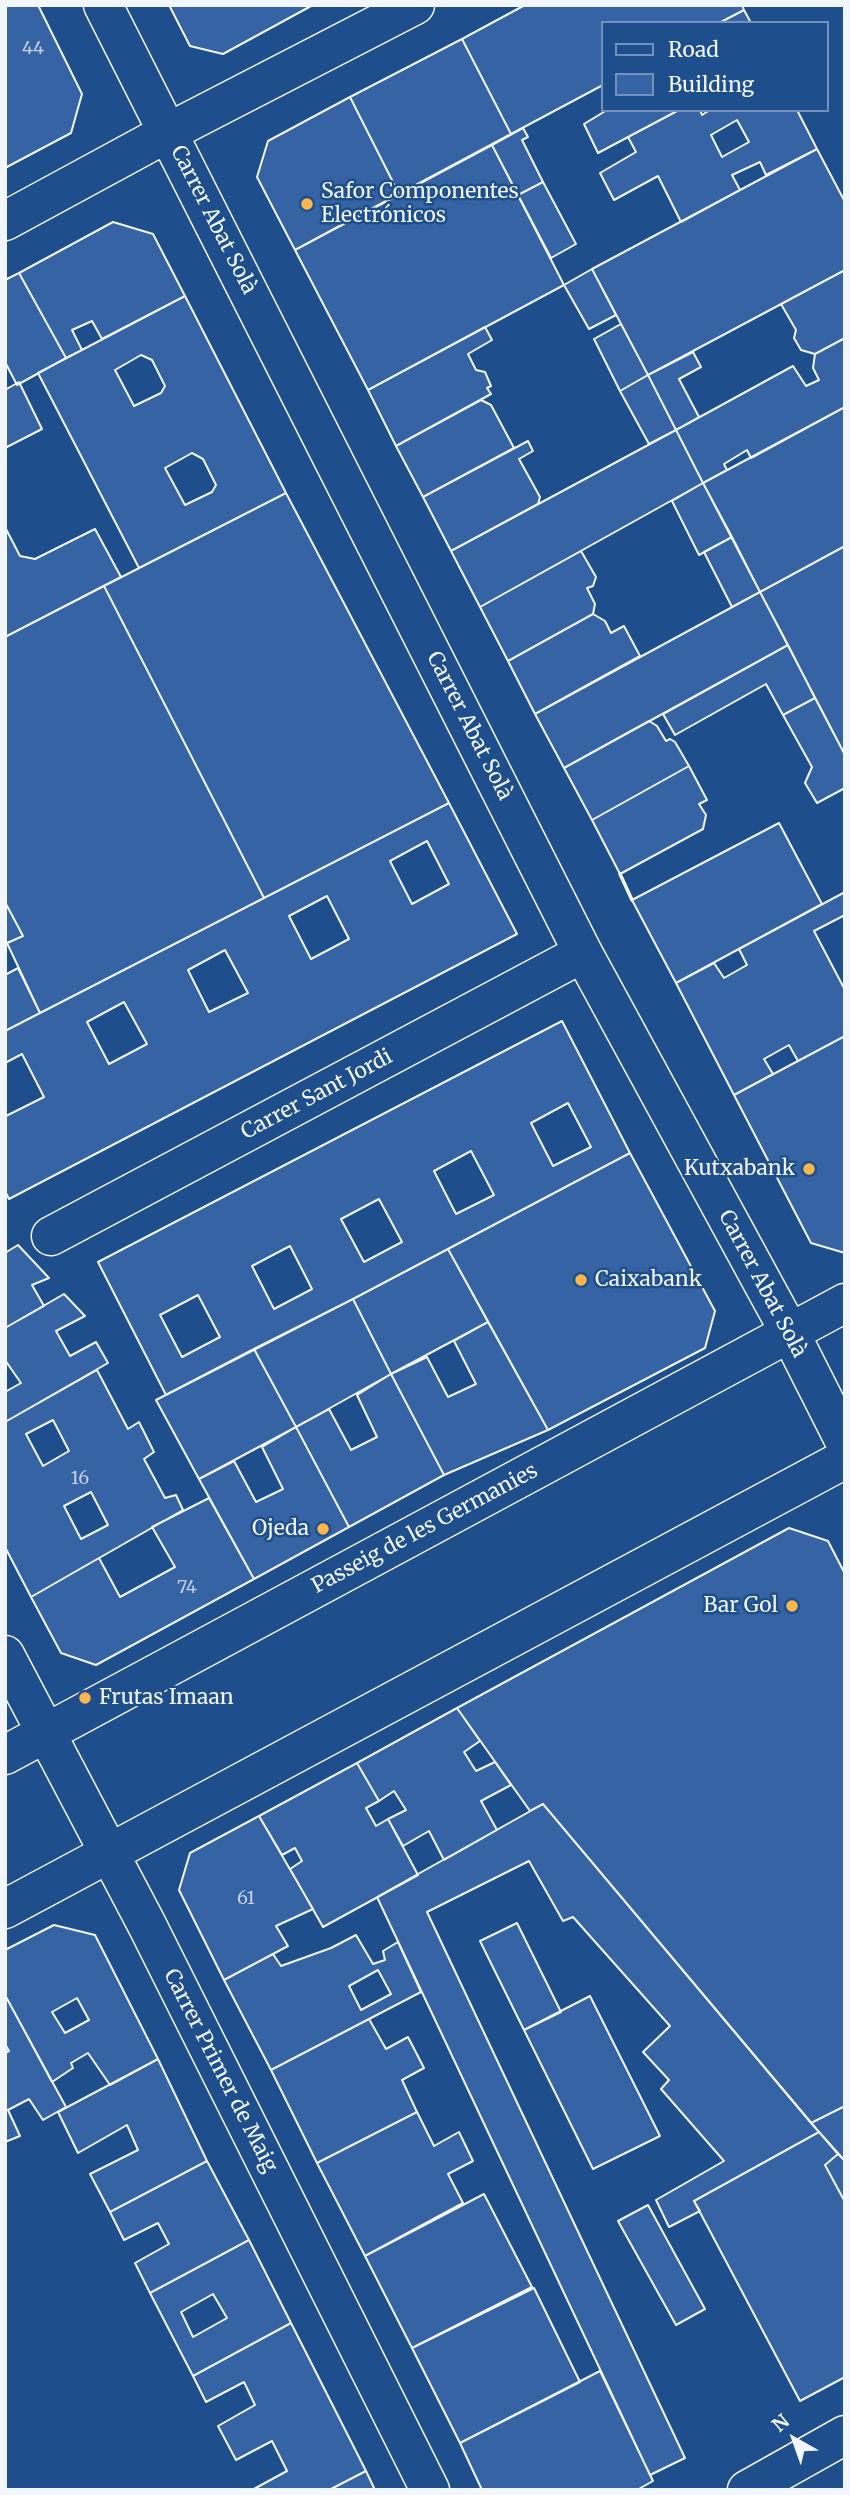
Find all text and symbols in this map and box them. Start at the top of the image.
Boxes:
legend [602,21,829,112]
text: Road [668,36,719,63]
house number: 44 [22,38,44,60]
text: Building [668,71,754,98]
street label: Carrer Abat Solà [165,142,261,298]
place label: Safor Componentes Electrónicos [321,179,519,229]
marker: Safor Componentes Electrónicos [299,196,315,212]
street label: Carrer Abat Solà [421,648,517,804]
street label: Carrer Sant Jordi [237,1045,397,1145]
place label: Kutxabank [684,1156,795,1182]
marker: Kutxabank [801,1161,817,1177]
street label: Carrer Abat Solà [713,1206,811,1362]
place label: Caixabank [595,1267,702,1293]
marker: Caixabank [573,1272,589,1288]
street label: Passeig de les Germanies [308,1459,542,1599]
house number: 16 [71,1468,89,1490]
place label: Ojeda [252,1516,309,1542]
marker: Ojeda [315,1521,331,1537]
house number: 74 [177,1577,197,1599]
place label: Bar Gol [703,1593,778,1619]
marker: Bar Gol [784,1598,800,1614]
place label: Frutas Imaan [99,1685,234,1711]
marker: Frutas Imaan [77,1690,93,1706]
house number: 61 [237,1888,255,1910]
street label: Carrer Primer de Maig [158,1965,282,2177]
north arrow [759,2404,829,2474]
text: N [767,2409,794,2437]

